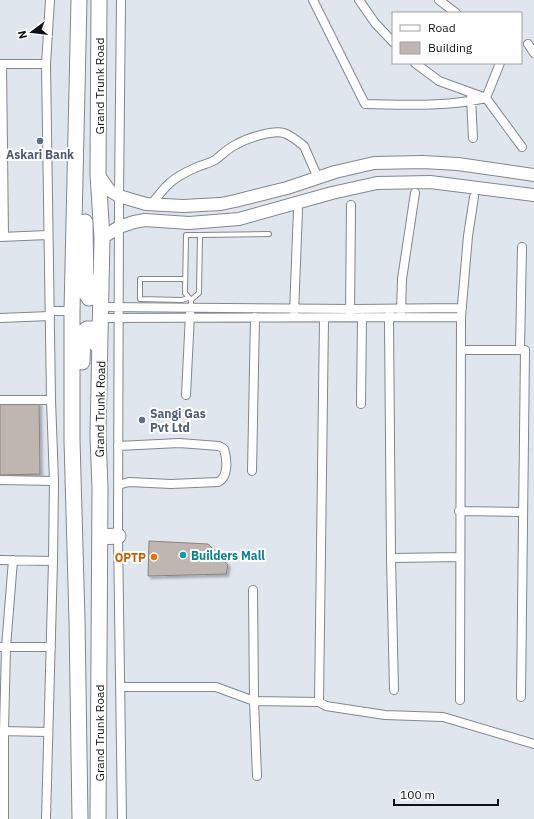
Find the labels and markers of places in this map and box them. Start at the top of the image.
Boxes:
marker: Askari Bank [35,136,45,146]
place label: Askari Bank [6,147,74,162]
place label: Sangi Gas Pvt Ltd [150,406,206,435]
marker: Sangi Gas Pvt Ltd [137,415,147,425]
place label: Builders Mall [191,548,265,563]
place label: OPTP [115,550,146,565]
marker: Builders Mall [178,550,188,560]
marker: OPTP [149,552,159,562]

